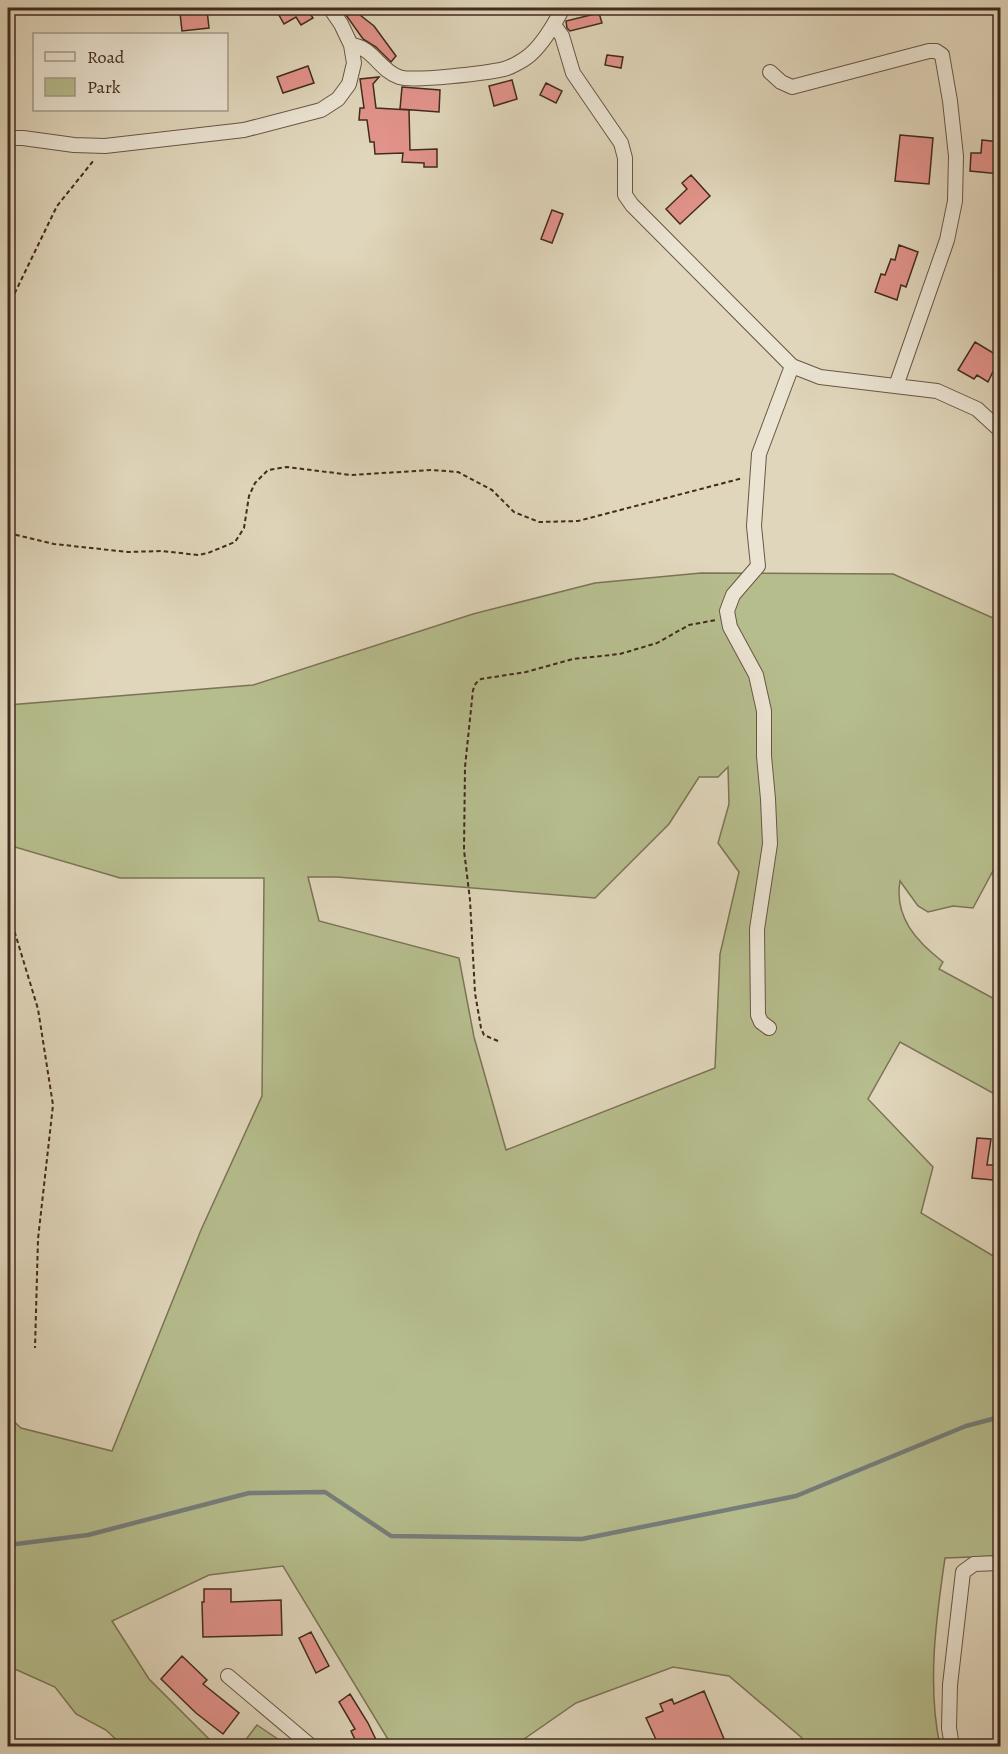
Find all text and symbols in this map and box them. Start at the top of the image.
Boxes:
legend [33,33,228,111]
text: Road [87,45,125,69]
text: Park [87,75,121,99]

